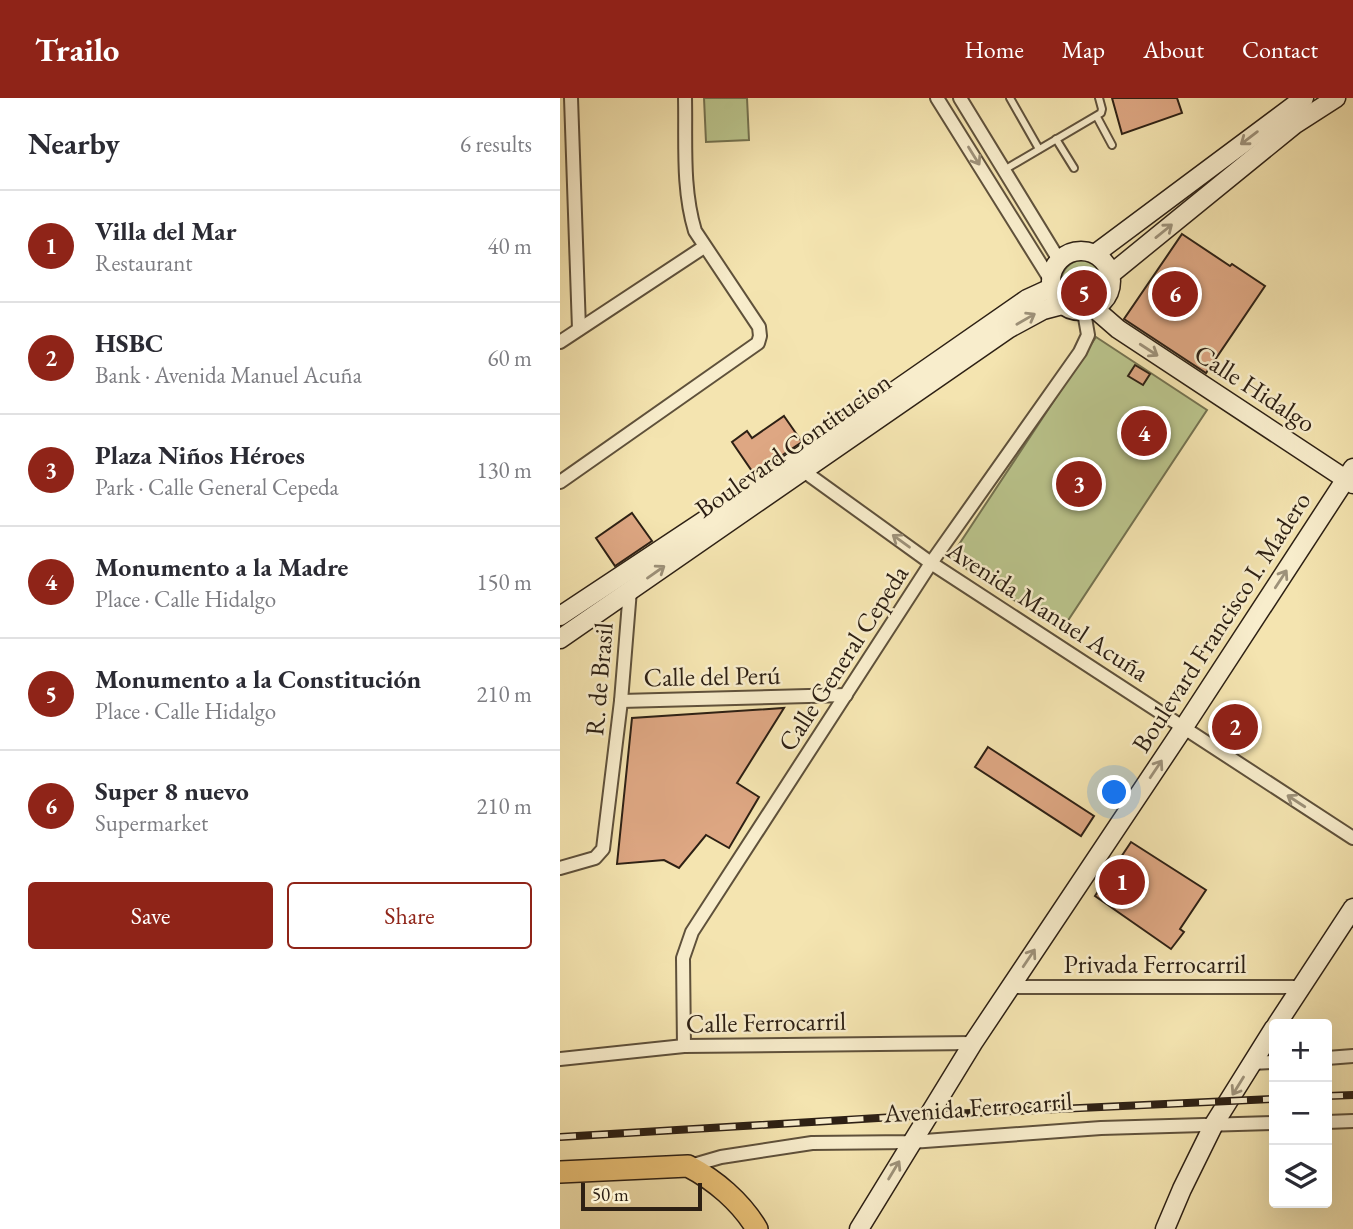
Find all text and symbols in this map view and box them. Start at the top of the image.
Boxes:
text: Trailo [35,28,119,71]
text: Home [964,34,1024,65]
text: Map [1062,34,1105,65]
text: About [1143,34,1204,65]
text: Contact [1242,34,1318,65]
text: Nearby [28,124,120,163]
text: 6 results [460,129,532,159]
one-way arrow [1240,131,1258,146]
one-way arrow [967,145,981,165]
text: Villa del Mar [95,214,237,248]
one-way arrow [1154,223,1172,239]
text: 1 [45,231,57,261]
text: 40 m [487,231,532,261]
text: Restaurant [95,248,193,278]
pin: 5 [1061,267,1107,319]
pin: 6 [1152,268,1198,320]
one-way arrow [1015,312,1036,325]
text: HSBC [95,326,163,360]
street label: Calle Hidalgo [1188,336,1322,440]
one-way arrow [1139,342,1158,357]
text: 2 [45,343,57,373]
text: 60 m [487,343,532,373]
text: Bank · Avenida Manuel Acuña [95,360,362,390]
street label: Boulevard Contitucion [688,364,898,525]
pin: 4 [1121,407,1167,459]
text: Plaza Niños Héroes [95,438,305,472]
text: 3 [45,455,57,485]
text: 130 m [476,455,532,485]
pin: 3 [1056,458,1102,510]
text: Park · Calle General Cepeda [95,472,339,502]
street label: Boulevard Francisco I. Madero [1124,485,1318,759]
street label: Avenida Manuel Acuña [940,532,1156,689]
one-way arrow [892,534,911,548]
text: Monumento a la Madre [95,550,348,584]
street label: Calle General Cepeda [770,558,916,758]
one-way arrow [646,565,665,579]
text: 4 [45,567,57,597]
text: 150 m [476,567,532,597]
one-way arrow [1274,569,1288,589]
text: Place · Calle Hidalgo [95,584,276,614]
street label: R. de Brasil [577,621,621,737]
street label: Calle del Perú [643,658,781,694]
text: Monumento a la Constitución [95,662,421,696]
text: 5 [45,679,57,709]
text: 210 m [476,679,532,709]
text: Place · Calle Hidalgo [95,696,276,726]
pin: 2 [1212,701,1258,753]
one-way arrow [1149,760,1163,779]
text: Super 8 nuevo [95,774,249,808]
your location [1097,775,1131,809]
text: 6 [45,791,57,821]
text: 210 m [476,791,532,821]
one-way arrow [1287,793,1306,808]
text: Supermarket [95,808,208,838]
pin: 1 [1099,856,1145,908]
button: Save [28,882,273,949]
button: Share [287,882,532,949]
street label: Privada Ferrocarril [1064,947,1246,981]
one-way arrow [1022,949,1036,968]
street label: Calle Ferrocarril [686,1004,846,1040]
map controls [1269,1019,1332,1208]
button: + [1269,1019,1332,1082]
one-way arrow [1230,1075,1244,1095]
button: − [1269,1082,1332,1145]
street label: Avenida Ferrocarril [881,1083,1074,1131]
button: layers [1269,1145,1332,1208]
one-way arrow [887,1161,901,1181]
scale bar [581,1180,702,1212]
text: 50 m [592,1182,629,1207]

